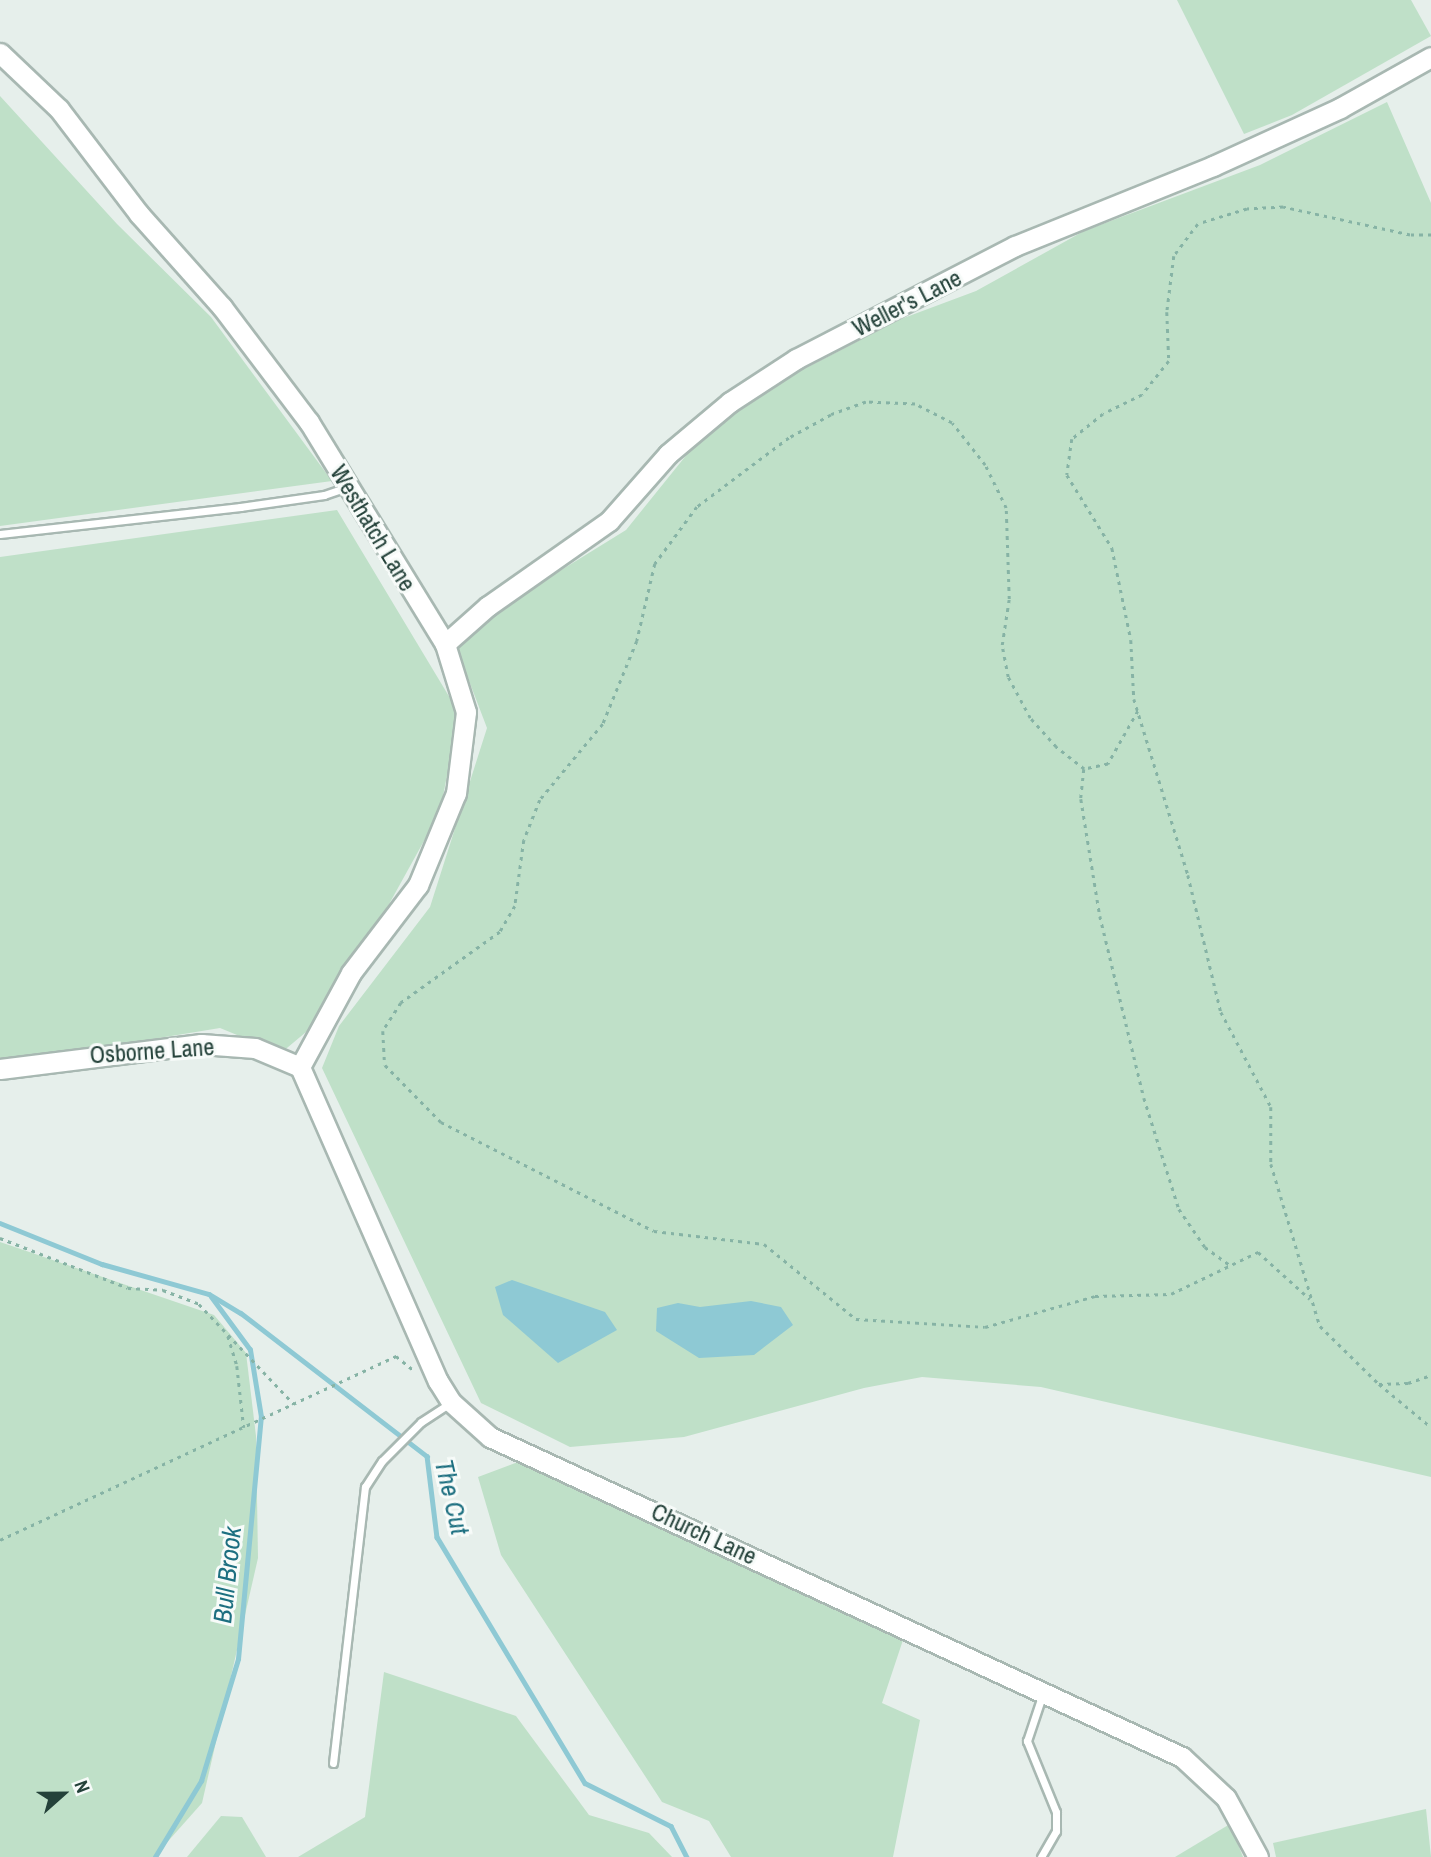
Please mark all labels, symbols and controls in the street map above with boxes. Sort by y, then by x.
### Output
street label: Weller's Lane [848,263,966,343]
street label: Westhatch Lane [324,460,422,596]
street label: Osborne Lane [89,1032,215,1070]
water label: The Cut [428,1457,476,1537]
street label: Church Lane [647,1497,761,1571]
water label: Bull Brook [206,1525,248,1625]
north arrow [28,1759,98,1829]
text: N [68,1777,97,1796]

